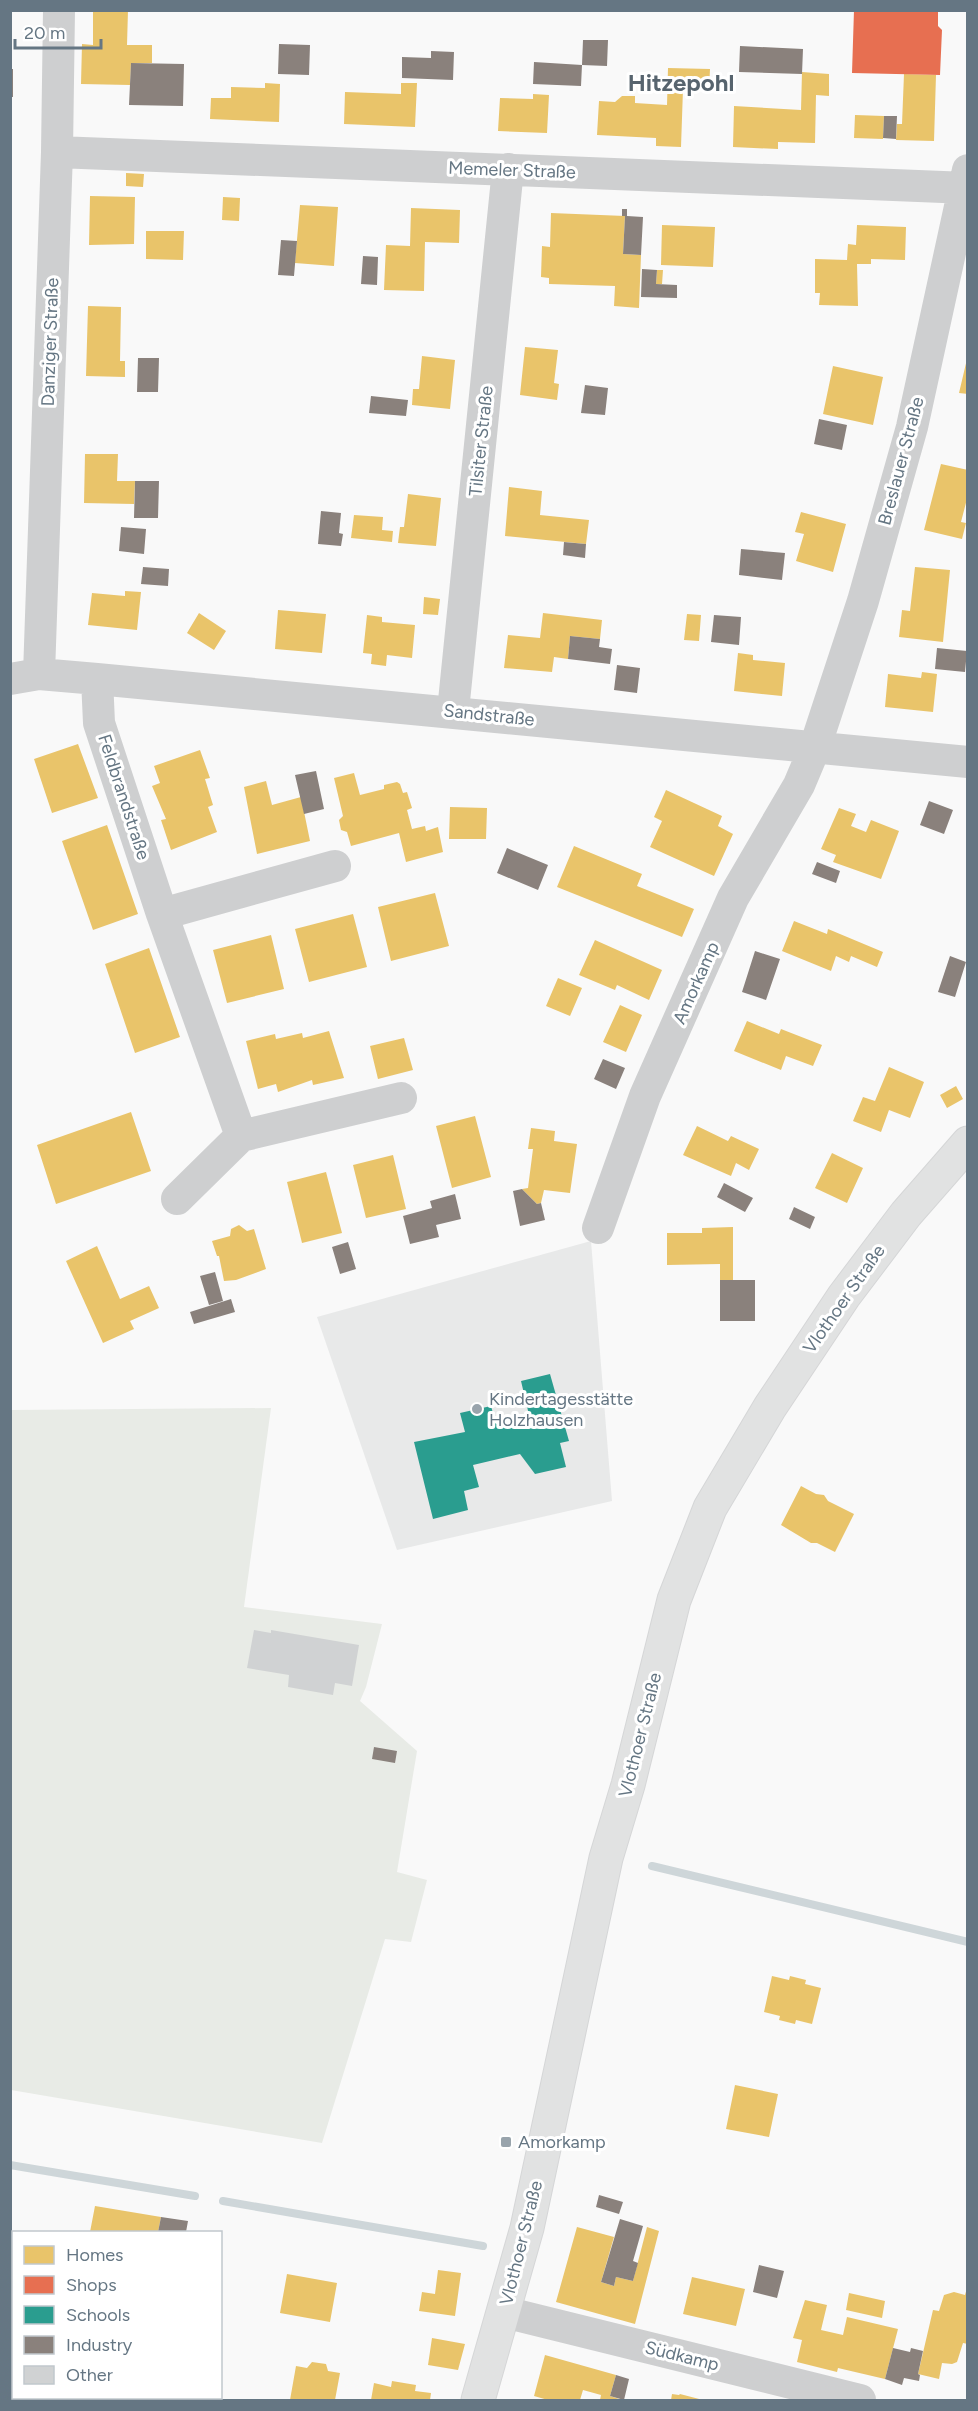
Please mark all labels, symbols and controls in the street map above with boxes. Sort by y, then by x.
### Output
scale bar [15,12,100,50]
text: 20 m [24,22,65,44]
district label: Hitzepohl [628,68,734,97]
street label: Memeler Straße [448,157,576,183]
street label: Danziger Straße [37,277,63,407]
street label: Tilsiter Straße [464,385,498,497]
street label: Breslauer Straße [873,394,929,528]
street label: Sandstraße [442,699,536,731]
street label: Feldbrandstraße [93,731,155,863]
street label: Amorkamp [668,938,724,1028]
street label: Vlothoer Straße [798,1240,890,1358]
place label: Kindertagesstätte Holzhausen [489,1388,633,1431]
marker: Kindertagesstätte Holzhausen [470,1402,484,1416]
street label: Vlothoer Straße [614,1670,666,1800]
place label: Amorkamp [518,2131,606,2153]
marker: Amorkamp [499,2135,513,2149]
street label: Vlothoer Straße [495,2178,547,2308]
legend [12,2231,222,2399]
text: Homes [66,2244,124,2266]
text: Shops [66,2274,117,2296]
text: Schools [66,2304,130,2326]
text: Industry [66,2334,133,2356]
street label: Südkamp [643,2336,721,2376]
text: Other [66,2364,113,2386]

